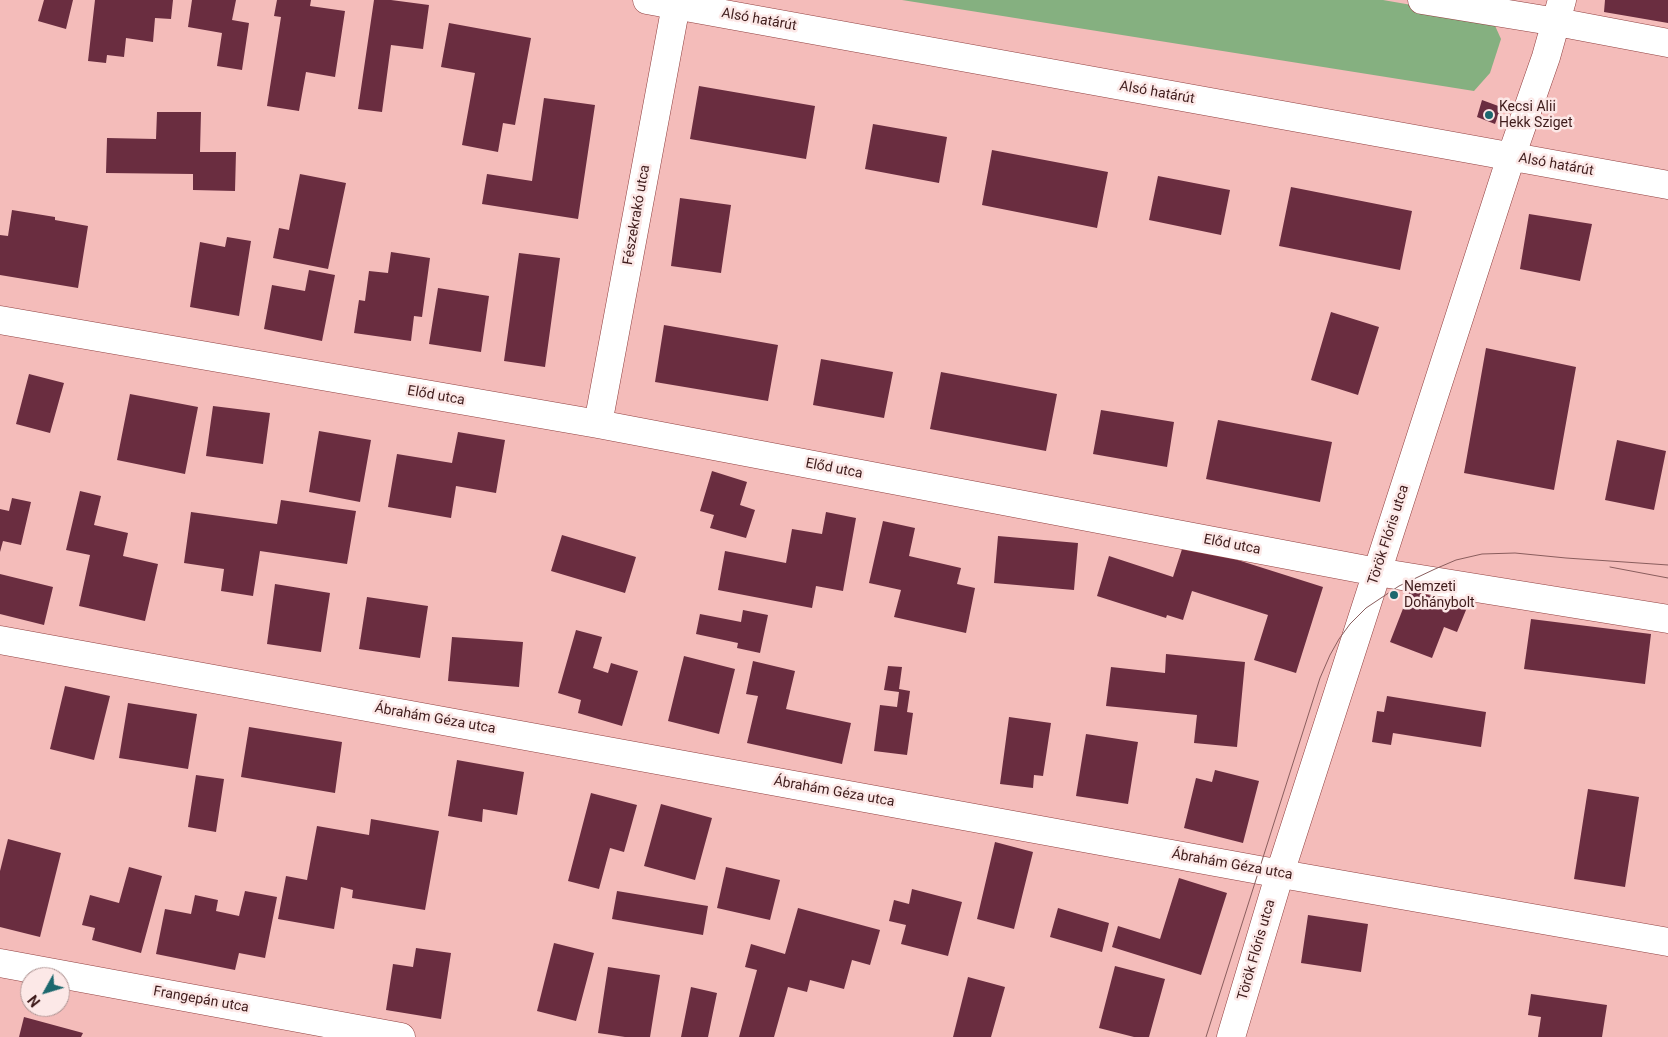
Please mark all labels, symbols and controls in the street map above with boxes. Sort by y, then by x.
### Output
street label: Alsó határút [720,5,798,35]
street label: Alsó határút [1118,78,1196,108]
place label: Kecsi Alii Hekk Sziget [1499,99,1573,132]
marker: Kecsi Alii Hekk Sziget [1483,109,1495,121]
street label: Alsó határút [1517,150,1595,180]
street label: Fészekrakó utca [620,164,654,266]
street label: Előd utca [406,383,466,409]
street label: Előd utca [804,455,864,483]
street label: Török Flóris utca [1365,483,1413,587]
street label: Előd utca [1202,531,1262,559]
place label: Nemzeti Dohánybolt [1404,579,1475,612]
marker: Nemzeti Dohánybolt [1388,589,1400,601]
street label: Ábrahám Géza utca [373,700,497,738]
street label: Ábrahám Géza utca [772,773,896,811]
street label: Ábrahám Géza utca [1170,846,1294,884]
street label: Török Flóris utca [1235,898,1279,1002]
north arrow [20,967,70,1017]
street label: Frangepán utca [152,983,250,1017]
text: N [25,992,43,1010]

